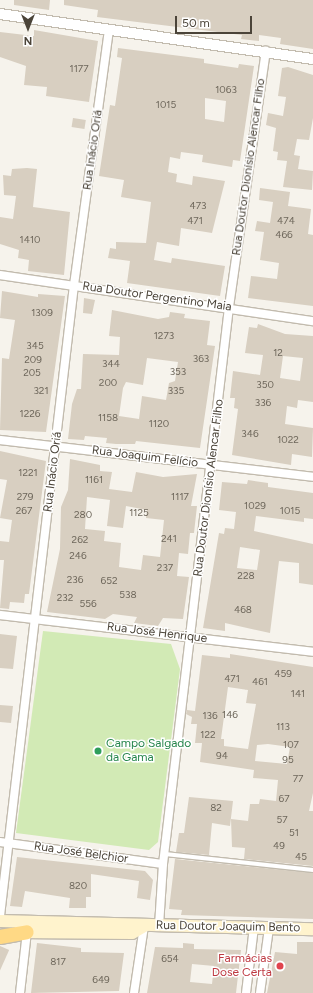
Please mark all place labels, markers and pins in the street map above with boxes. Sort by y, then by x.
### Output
place label: Campo Salgado da Gama [106,737,191,765]
marker: Campo Salgado da Gama [93,746,103,756]
place label: Farmácias Dose Certa [212,952,272,980]
marker: Farmácias Dose Certa [275,961,285,971]

